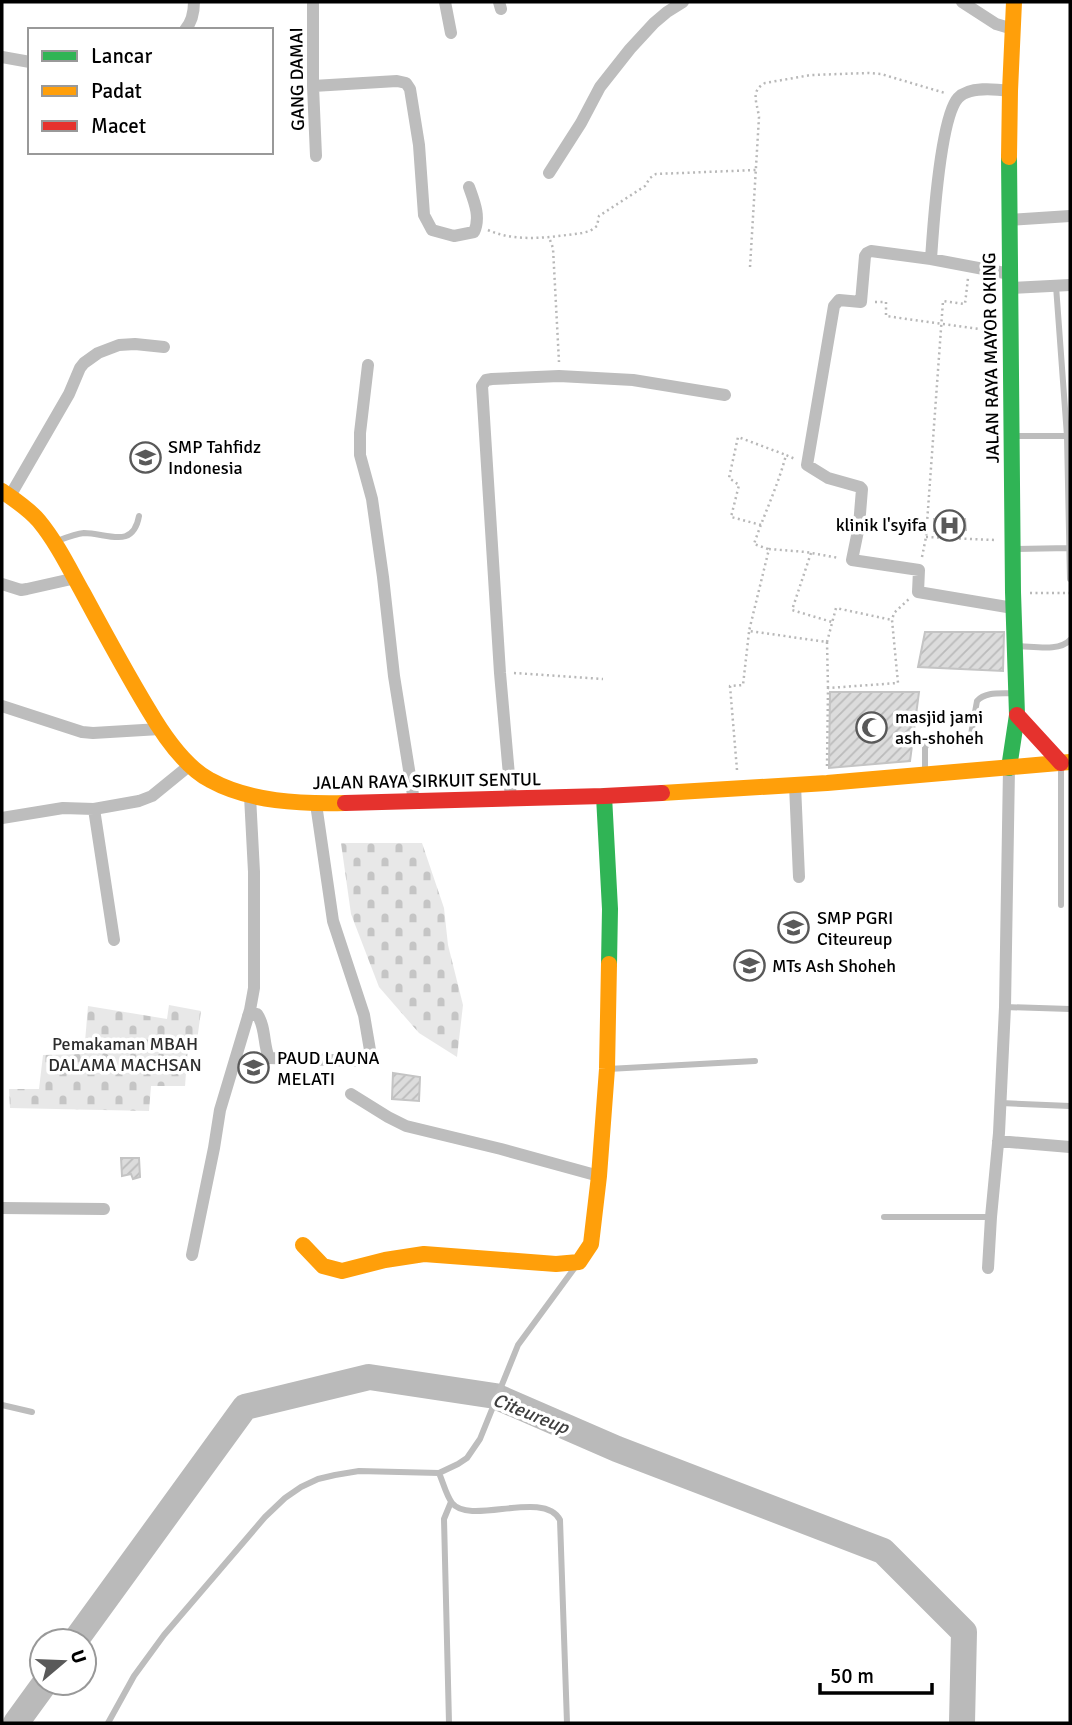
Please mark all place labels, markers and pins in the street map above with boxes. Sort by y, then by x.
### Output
place label: SMP Tahfidz Indonesia [168,436,261,479]
school or university icon: SMP Tahfidz Indonesia [128,440,162,474]
hospital icon: klinik l'syifa [933,508,967,542]
place label: klinik l'syifa [836,514,927,536]
place label: masjid jami ash-shoheh [895,706,984,749]
mosque icon: masjid jami ash-shoheh [855,710,889,744]
place label: SMP PGRI Citeureup [817,907,893,950]
school or university icon: SMP PGRI Citeureup [777,911,811,945]
school or university icon: MTs Ash Shoheh [732,949,766,983]
place label: MTs Ash Shoheh [772,955,896,977]
place label: PAUD LAUNA MELATI [277,1047,380,1090]
school or university icon: PAUD LAUNA MELATI [237,1051,271,1085]

